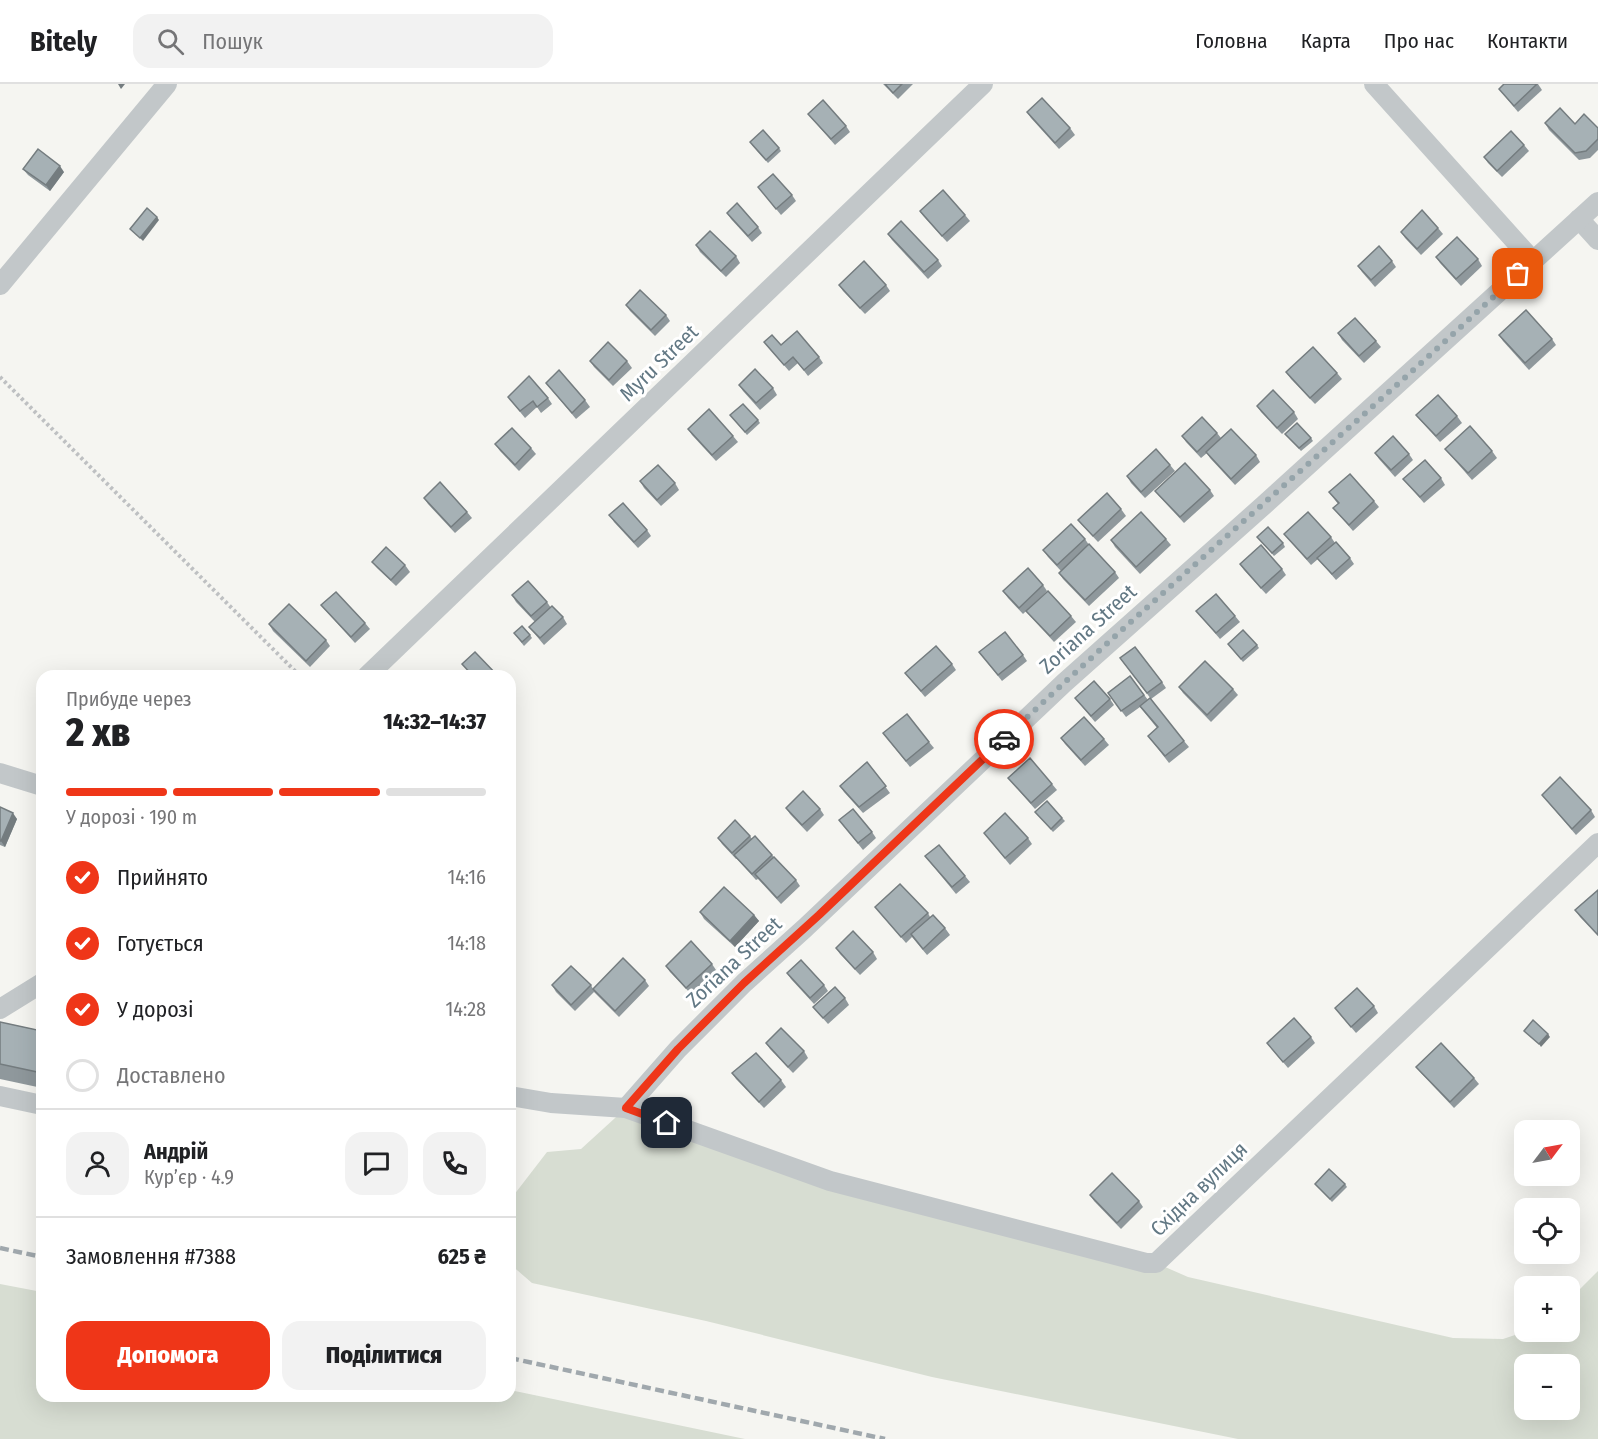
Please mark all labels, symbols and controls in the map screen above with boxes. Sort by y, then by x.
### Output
search box [133,14,553,68]
text: Bitely [30,25,97,58]
icon: search [154,25,187,58]
text: Пошук [202,28,263,55]
text: Головна [1195,28,1268,54]
text: Карта [1301,28,1351,54]
text: Про нас [1384,28,1454,54]
text: Контакти [1487,28,1568,54]
pin [1492,248,1543,299]
icon: bag [1501,257,1534,290]
street label: Myru Street [614,319,704,407]
street label: Zoriana Street [1034,579,1142,679]
text: Прибуде через [66,687,192,711]
text: 14:32–14:37 [383,708,486,735]
courier [974,709,1034,769]
text: 2 хв [66,710,130,756]
icon: car [988,723,1021,756]
text: У дорозі · 190 m [66,805,197,829]
icon: check [66,861,99,894]
text: Прийнято [117,864,208,891]
text: 14:16 [447,865,486,889]
street label: Zoriana Street [681,911,787,1013]
icon: check [66,927,99,960]
text: Готується [117,930,204,957]
text: 14:18 [447,931,486,955]
icon: check [66,993,99,1026]
text: У дорозі [117,996,194,1023]
text: 14:28 [445,997,486,1021]
text: Доставлено [117,1062,226,1089]
pin [641,1097,692,1148]
icon: home [650,1106,683,1139]
north arrow [1514,1120,1580,1186]
map controls [1514,1120,1580,1420]
button: person [66,1132,129,1195]
button: chat [345,1132,408,1195]
button: phone [423,1132,486,1195]
street label: Східна вулиця [1145,1136,1253,1242]
text: Андрій [144,1138,208,1165]
text: Кур’єр · 4.9 [144,1165,234,1189]
button: locate [1514,1198,1580,1264]
text: Замовлення #7388 [66,1243,236,1270]
text: 625 ₴ [437,1243,486,1270]
button: + [1514,1276,1580,1342]
button: Допомога [66,1321,270,1390]
button: Поділитися [282,1321,486,1390]
button: − [1514,1354,1580,1420]

